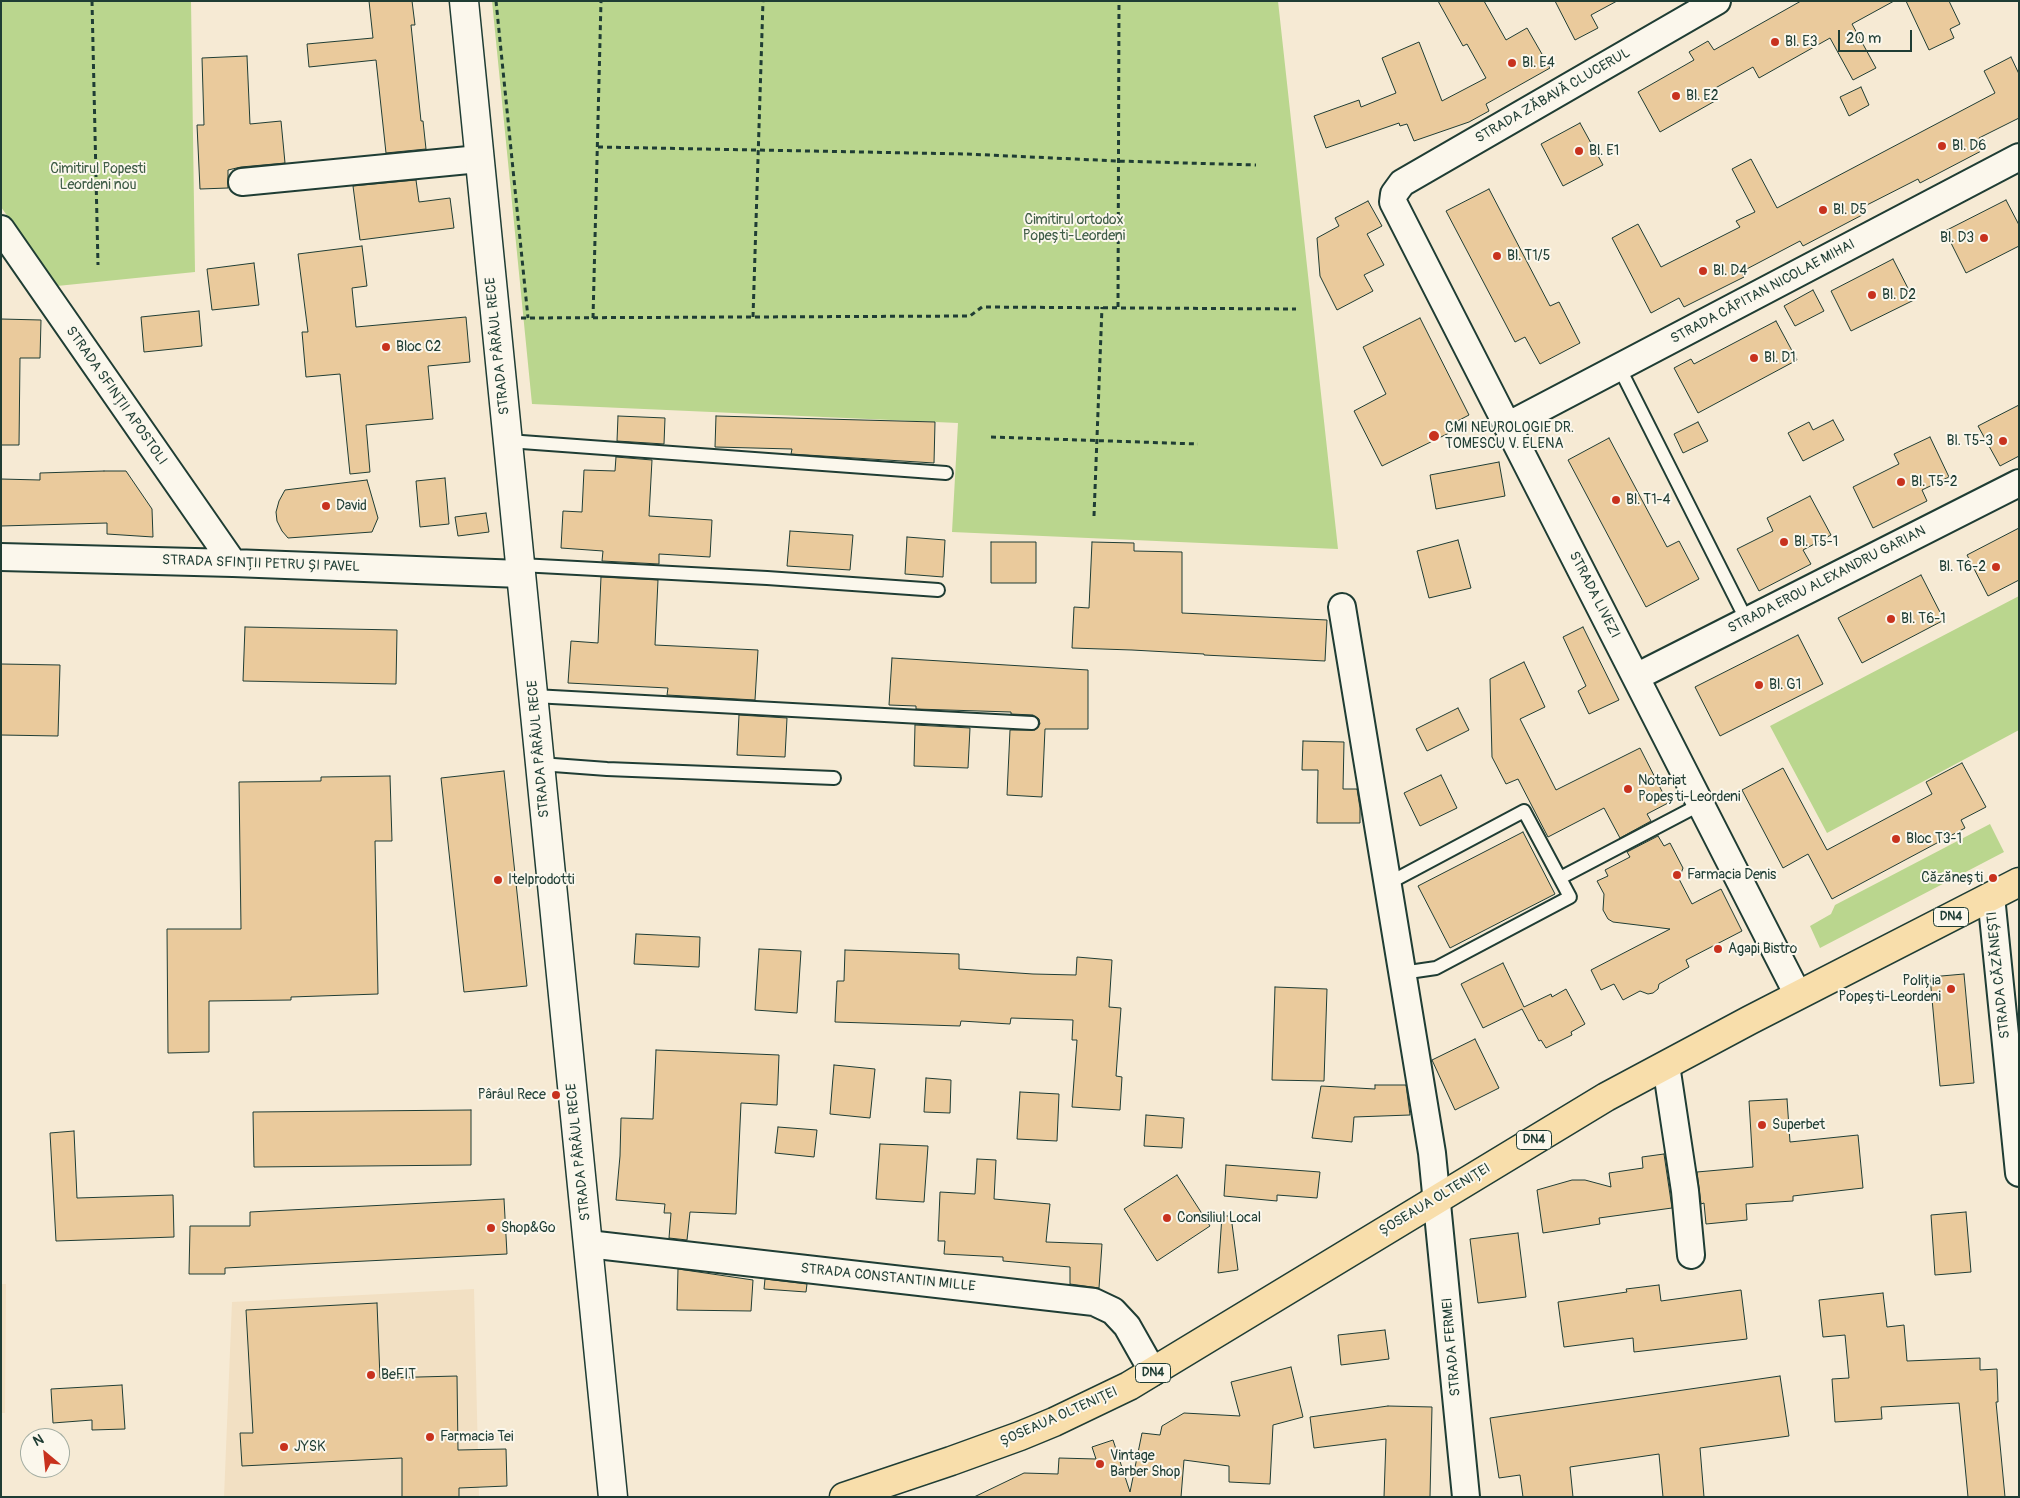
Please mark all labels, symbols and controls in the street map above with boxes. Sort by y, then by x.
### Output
scale bar [1840,20,1914,52]
text: 20 m [1846,29,1881,48]
place label: Bl. E3 [1785,34,1817,50]
marker: Bl. E3 [1769,36,1781,48]
street label: STRADA ZĂBAVĂ CLUCERUL [1473,45,1633,147]
place label: Bl. E4 [1522,55,1555,71]
marker: Bl. E4 [1506,57,1518,69]
place label: Bl. E2 [1686,88,1718,104]
marker: Bl. E2 [1670,90,1682,102]
place label: Bl. D6 [1952,138,1986,154]
marker: Bl. D6 [1936,140,1948,152]
place label: Bl. E1 [1589,143,1619,159]
marker: Bl. E1 [1573,145,1585,157]
park label: Cimitirul Popesti Leordeni nou [50,161,146,193]
place label: Bl. D5 [1833,202,1867,218]
marker: Bl. D5 [1817,204,1829,216]
park label: Cimitirul ortodox Popești-Leordeni [1023,212,1125,244]
place label: Bl. D3 [1940,230,1974,246]
marker: Bl. D3 [1978,232,1990,244]
street label: STRADA CĂPITAN NICOLAE MIHAI [1668,236,1858,348]
place label: Bl. T1/5 [1507,248,1550,264]
marker: Bl. T1/5 [1491,250,1503,262]
place label: Bl. D4 [1713,263,1747,279]
marker: Bl. D4 [1697,265,1709,277]
street label: STRADA PÂRÂUL RECE [482,276,514,416]
place label: Bl. D2 [1882,287,1916,303]
marker: Bl. D2 [1866,289,1878,301]
street label: STRADA SFINȚII APOSTOLI [62,324,170,468]
place label: Bloc C2 [396,339,441,355]
marker: Bloc C2 [380,341,392,353]
place label: Bl. D1 [1764,350,1796,366]
marker: Bl. D1 [1748,352,1760,364]
place label: CMI NEUROLOGIE DR. TOMESCU V. ELENA [1445,420,1574,452]
marker: CMI NEUROLOGIE DR. TOMESCU V. ELENA [1427,429,1441,443]
place label: Bl. T5-3 [1947,433,1993,449]
marker: Bl. T5-3 [1997,435,2009,447]
place label: Bl. T5-2 [1911,474,1958,490]
marker: Bl. T5-2 [1895,476,1907,488]
place label: Bl. T1-4 [1626,492,1671,508]
marker: Bl. T1-4 [1610,494,1622,506]
place label: David [336,498,367,514]
marker: David [320,500,332,512]
street label: STRADA EROU ALEXANDRU GARIAN [1725,523,1929,637]
place label: Bl. T5-1 [1794,534,1838,550]
marker: Bl. T5-1 [1778,536,1790,548]
street label: STRADA LIVEZI [1565,549,1623,641]
street label: STRADA SFINȚII PETRU ȘI PAVEL [162,552,360,576]
place label: Bl. T6-2 [1939,559,1986,575]
marker: Bl. T6-2 [1990,561,2002,573]
place label: Bl. T6-1 [1901,611,1946,627]
marker: Bl. T6-1 [1885,613,1897,625]
place label: Bl. G1 [1769,677,1801,693]
street label: STRADA PÂRÂUL RECE [525,679,553,819]
marker: Bl. G1 [1753,679,1765,691]
place label: Notariat Popești-Leordeni [1638,773,1740,806]
marker: Notariat Popești-Leordeni [1622,783,1634,795]
place label: Bloc T3-1 [1906,831,1962,847]
marker: Bloc T3-1 [1890,833,1902,845]
place label: Farmacia Denis [1687,867,1776,883]
marker: Farmacia Denis [1671,869,1683,881]
place label: Căzănești [1921,870,1983,886]
place label: Itelprodotti [508,872,575,888]
marker: Căzănești [1987,872,1999,884]
marker: Itelprodotti [492,874,504,886]
road number: DN4 [1934,908,1968,926]
street label: STRADA CĂZĂNEȘTI [1984,911,2014,1039]
place label: Agapi Bistro [1728,941,1797,957]
marker: Agapi Bistro [1712,943,1724,955]
place label: Poliția Popești-Leordeni [1839,973,1941,1006]
marker: Poliția Popești-Leordeni [1945,983,1957,995]
street label: STRADA PÂRÂUL RECE [563,1082,595,1222]
place label: Pârâul Rece [478,1087,546,1103]
marker: Pârâul Rece [550,1089,562,1101]
place label: Superbet [1772,1117,1825,1133]
marker: Superbet [1756,1119,1768,1131]
road number: DN4 [1516,1130,1552,1150]
street label: ȘOSEAUA OLTENIȚEI [1376,1160,1494,1240]
place label: Consiliul Local [1177,1210,1261,1226]
marker: Consiliul Local [1161,1212,1173,1224]
place label: Shop&Go [501,1220,556,1236]
marker: Shop&Go [485,1222,497,1234]
street label: STRADA CONSTANTIN MILLE [800,1260,976,1296]
street label: STRADA FERMEI [1439,1297,1465,1397]
road number: DN4 [1136,1364,1170,1382]
place label: BeFIT [381,1367,416,1383]
marker: BeFIT [365,1369,377,1381]
street label: ȘOSEAUA OLTENIȚEI [998,1384,1120,1450]
north arrow [20,1428,70,1478]
place label: Farmacia Tei [440,1429,514,1445]
text: N [30,1430,46,1450]
marker: Farmacia Tei [424,1431,436,1443]
place label: JYSK [294,1439,325,1455]
marker: JYSK [278,1441,290,1453]
place label: Vintage Barber Shop [1110,1448,1180,1480]
marker: Vintage Barber Shop [1094,1458,1106,1470]

